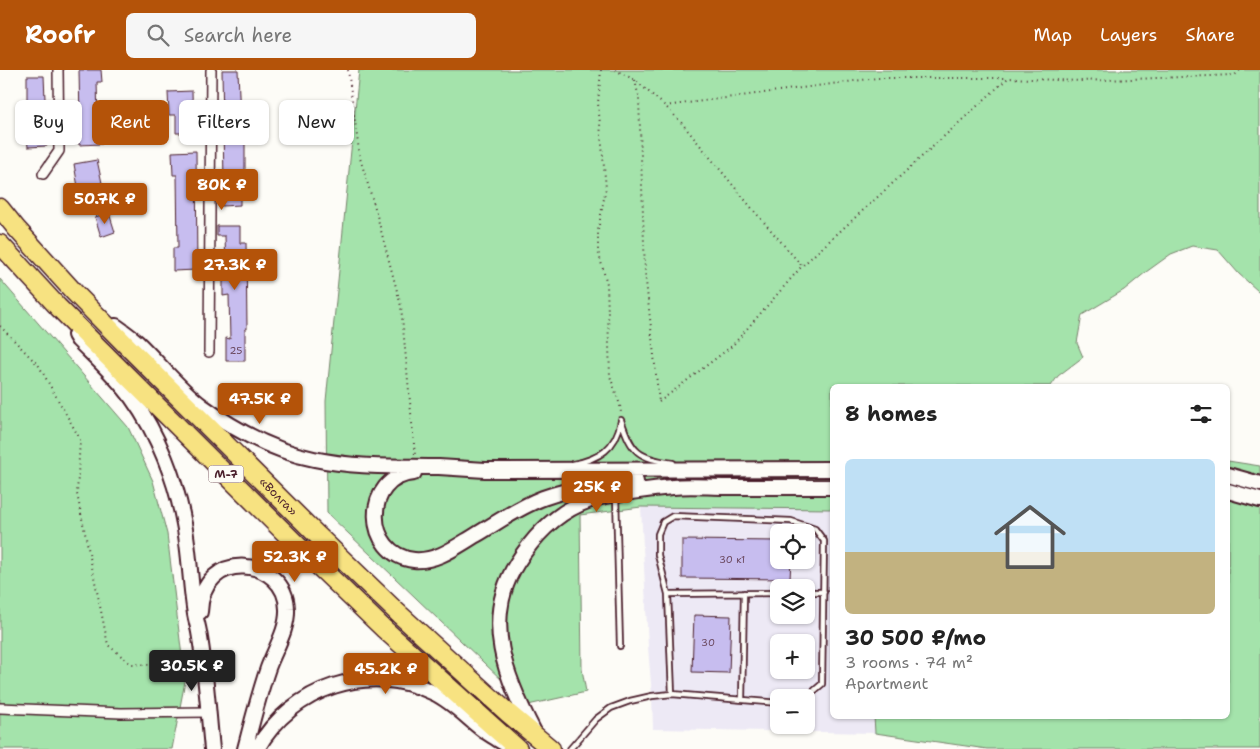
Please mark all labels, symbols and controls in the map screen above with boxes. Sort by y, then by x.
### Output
search box [126,13,476,58]
text: Roofr [25,19,96,51]
icon: search [144,21,172,49]
text: Search here [184,23,292,48]
text: Map [1034,23,1072,47]
text: Layers [1100,23,1157,47]
text: Share [1185,23,1235,47]
chip: Buy [15,100,82,145]
chip: Rent [92,100,169,145]
chip: Filters [179,100,269,145]
chip: New [279,100,354,145]
pin: 80K ₽ [187,168,257,211]
text: 80K ₽ [197,174,247,195]
pin: 50.7K ₽ [59,182,151,225]
text: 50.7K ₽ [74,188,136,209]
pin: 27.3K ₽ [189,248,281,291]
text: 27.3K ₽ [203,254,267,275]
house number: 25 [230,344,242,357]
pin: 47.5K ₽ [214,382,306,425]
text: 47.5K ₽ [229,388,291,409]
text: 8 homes [845,400,937,428]
icon: filters [1187,400,1215,428]
road number: М-7 [208,466,244,482]
pin: 25K ₽ [562,470,632,513]
street label: «Волга» [256,474,301,519]
text: 25K ₽ [573,476,621,497]
icon: home [985,492,1075,582]
map controls [770,524,815,734]
button: locate [770,524,815,569]
pin: 52.3K ₽ [249,540,341,583]
text: 52.3K ₽ [263,546,327,567]
house number: 30 к1 [719,553,745,566]
button: layers [770,579,815,624]
text: 30 500 ₽/mo [845,624,986,652]
button: + [770,634,815,679]
house number: 30 [701,636,715,649]
pin: 30.5K ₽ [146,650,238,692]
pin: 45.2K ₽ [340,652,432,695]
text: 3 rooms · 74 m² [845,652,973,673]
text: 30.5K ₽ [160,655,224,676]
text: 45.2K ₽ [354,658,418,679]
text: Apartment [845,673,928,694]
button: − [770,689,815,734]

